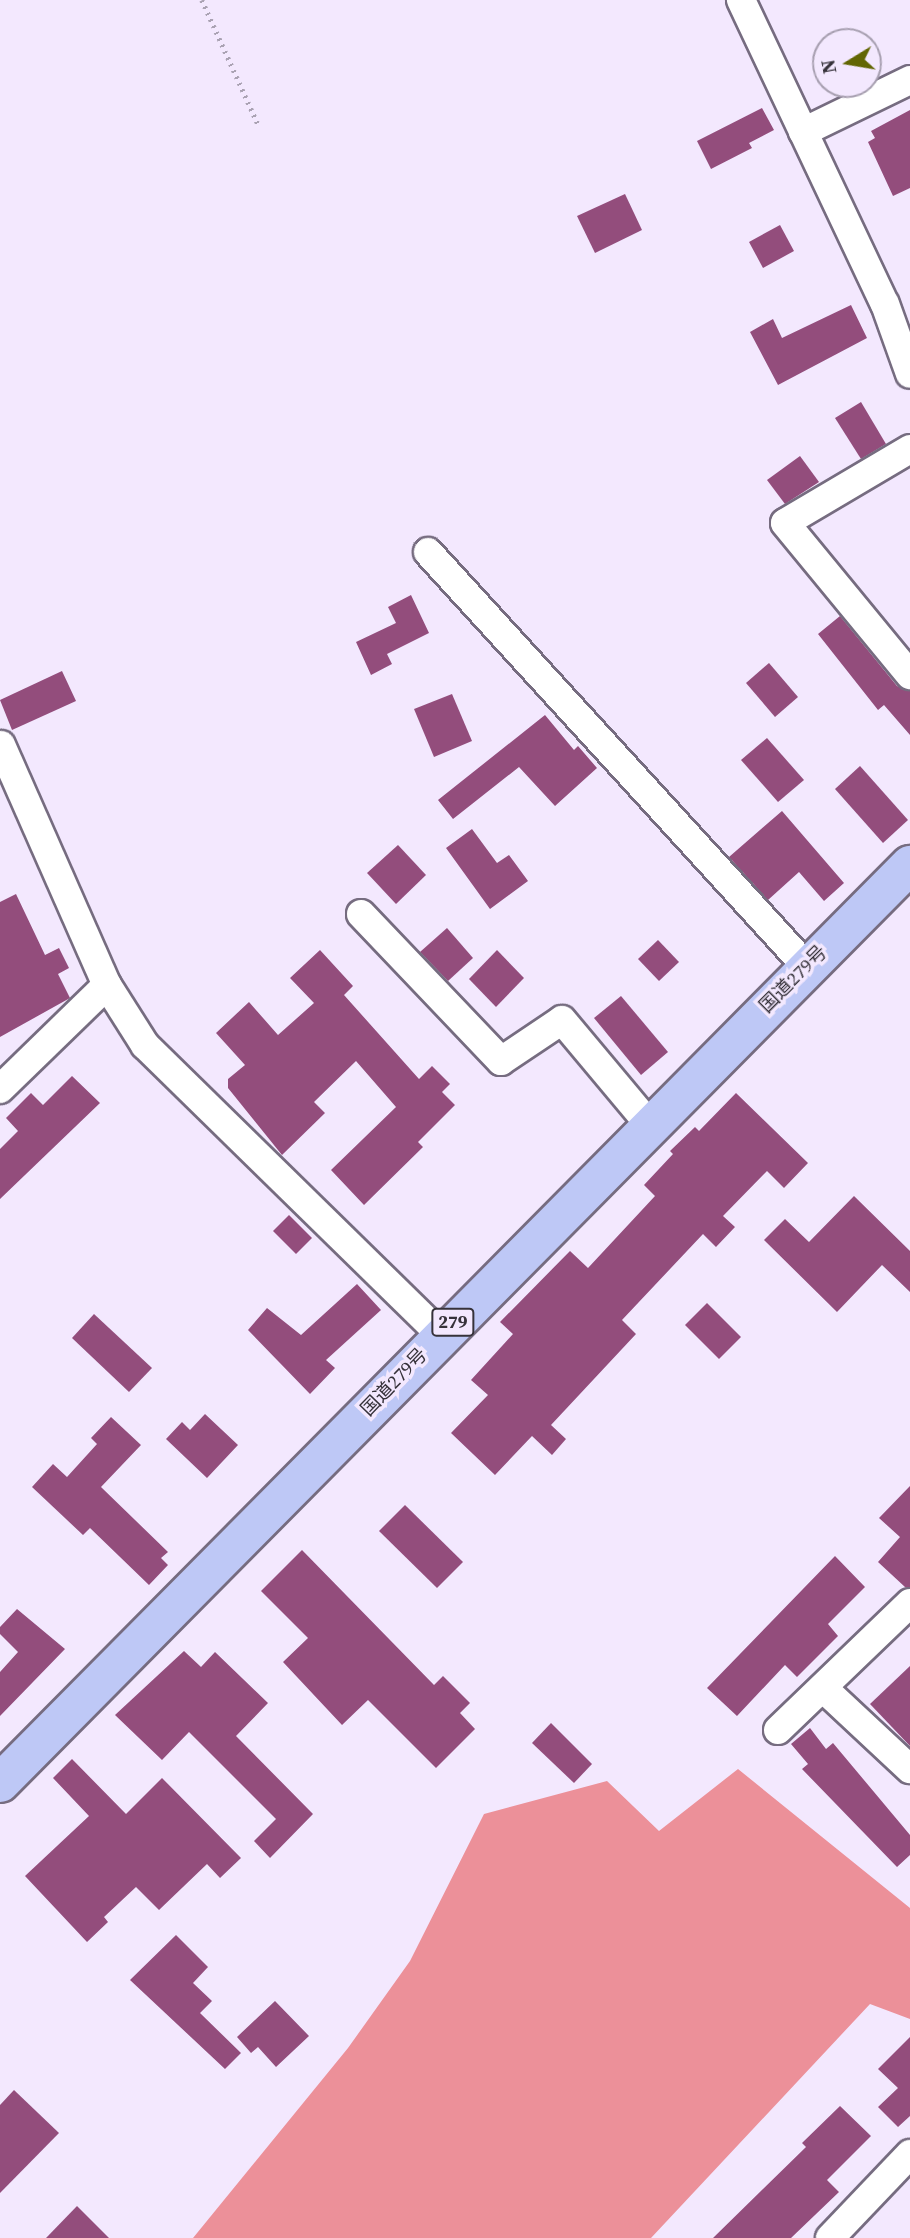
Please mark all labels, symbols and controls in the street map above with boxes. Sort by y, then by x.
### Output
north arrow [812,28,882,98]
text: N [814,57,842,76]
street label: 国道279号 [755,941,831,1017]
road number: 279 [430,1308,476,1336]
street label: 国道279号 [356,1343,432,1421]

